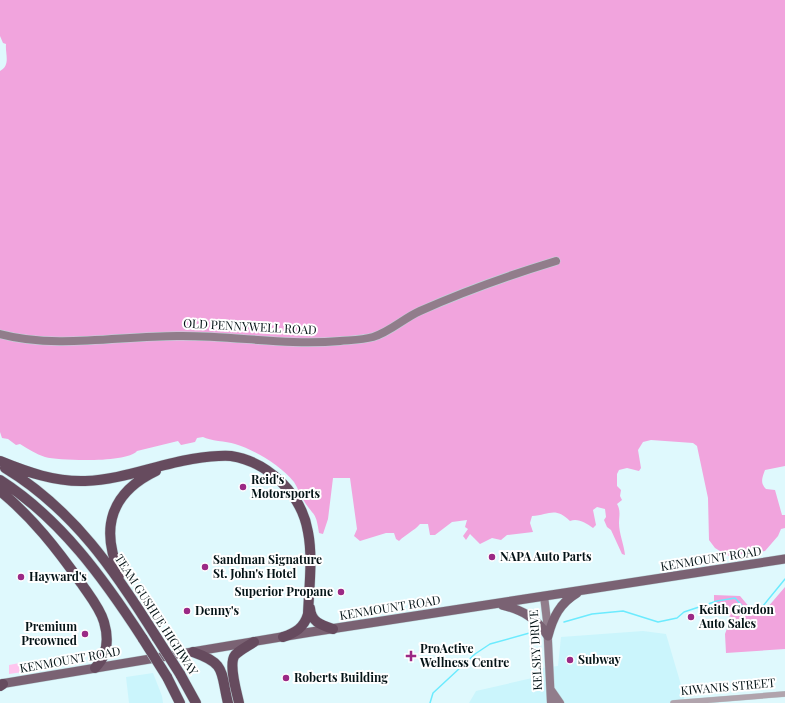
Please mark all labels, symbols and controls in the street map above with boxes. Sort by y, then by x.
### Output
street label: OLD PENNYWELL ROAD [183,315,318,338]
place label: Reid's Motorsports [251,471,321,501]
marker: Reid's Motorsports [238,482,248,492]
street label: KENMOUNT ROAD [659,542,763,574]
place label: NAPA Auto Parts [500,548,592,564]
street label: TEAM GUSHUE HIGHWAY [112,551,202,679]
place label: Sandman Signature St. John's Hotel [213,551,322,581]
marker: NAPA Auto Parts [487,552,497,562]
marker: Sandman Signature St. John's Hotel [200,562,210,572]
place label: Hayward's [29,568,87,584]
marker: Hayward's [16,572,26,582]
place label: Superior Propane [234,583,333,599]
marker: Superior Propane [336,587,346,597]
street label: KENMOUNT ROAD [338,591,442,623]
place label: Keith Gordon Auto Sales [698,601,775,631]
place label: Denny's [195,602,239,618]
marker: Denny's [182,606,192,616]
street label: KELSEY DRIVE [525,609,545,691]
marker: Keith Gordon Auto Sales [686,612,696,622]
place label: Premium Preowned [21,618,77,648]
marker: Premium Preowned [80,629,90,639]
place label: ProActive Wellness Centre [419,640,509,670]
street label: KENMOUNT ROAD [18,642,122,676]
marker: ProActive Wellness Centre [405,650,417,662]
place label: Subway [578,651,622,667]
marker: Subway [565,655,575,665]
place label: Roberts Building [294,669,388,685]
marker: Roberts Building [281,673,291,683]
street label: KIWANIS STREET [680,674,777,698]

